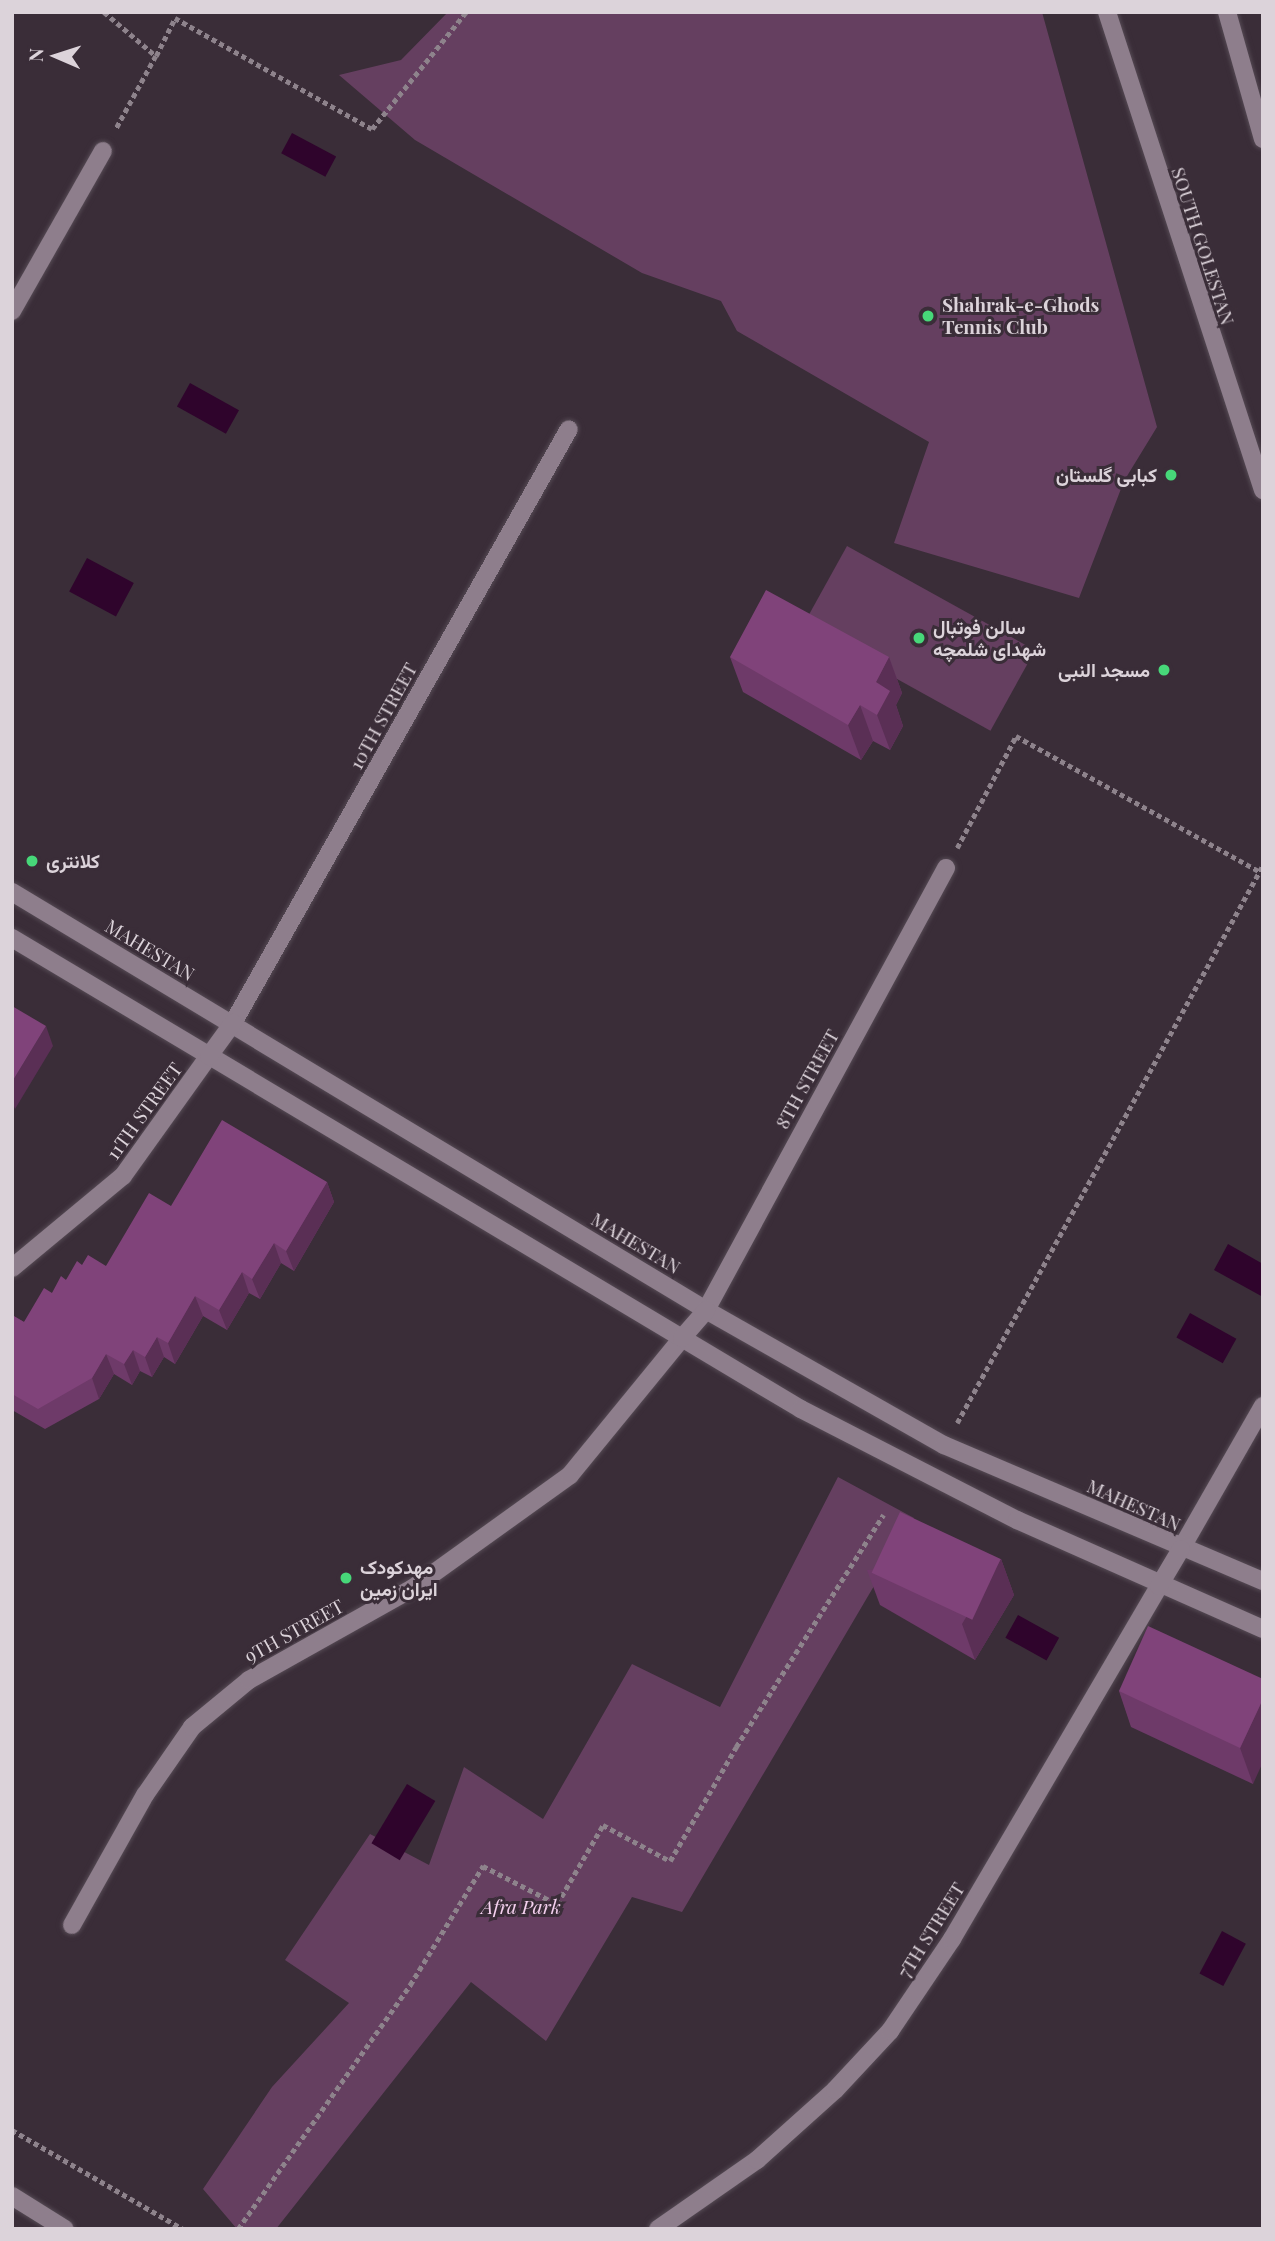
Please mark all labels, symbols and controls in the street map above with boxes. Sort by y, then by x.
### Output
north arrow [21,21,91,91]
text: N [22,47,48,62]
street label: SOUTH GOLESTAN [1167,164,1239,328]
place label: Shahrak-e-Ghods Tennis Club [942,294,1099,338]
marker: Shahrak-e-Ghods Tennis Club [920,308,936,324]
place label: کبابی گلستان [1056,464,1157,486]
marker: کبابی گلستان [1163,467,1179,483]
place label: سالن فوتبال شهدای شلمچه [933,616,1046,660]
marker: سالن فوتبال شهدای شلمچه [911,630,927,646]
street label: 10TH STREET [344,659,422,773]
place label: مسجد النبی [1058,659,1150,681]
marker: مسجد النبی [1156,662,1172,678]
place label: کلانتری [46,850,100,872]
marker: کلانتری [24,853,40,869]
street label: MAHESTAN [101,914,199,986]
street label: 8TH STREET [770,1025,844,1133]
street label: 11TH STREET [101,1058,187,1164]
street label: MAHESTAN [587,1207,685,1279]
street label: MAHESTAN [1084,1474,1184,1536]
place label: مهدکودک ایران زمین [360,1556,438,1600]
marker: مهدکودک ایران زمین [338,1570,354,1586]
street label: 9TH STREET [240,1594,348,1668]
street label: 7TH STREET [893,1878,969,1982]
park label: Afra Park [481,1896,561,1918]

